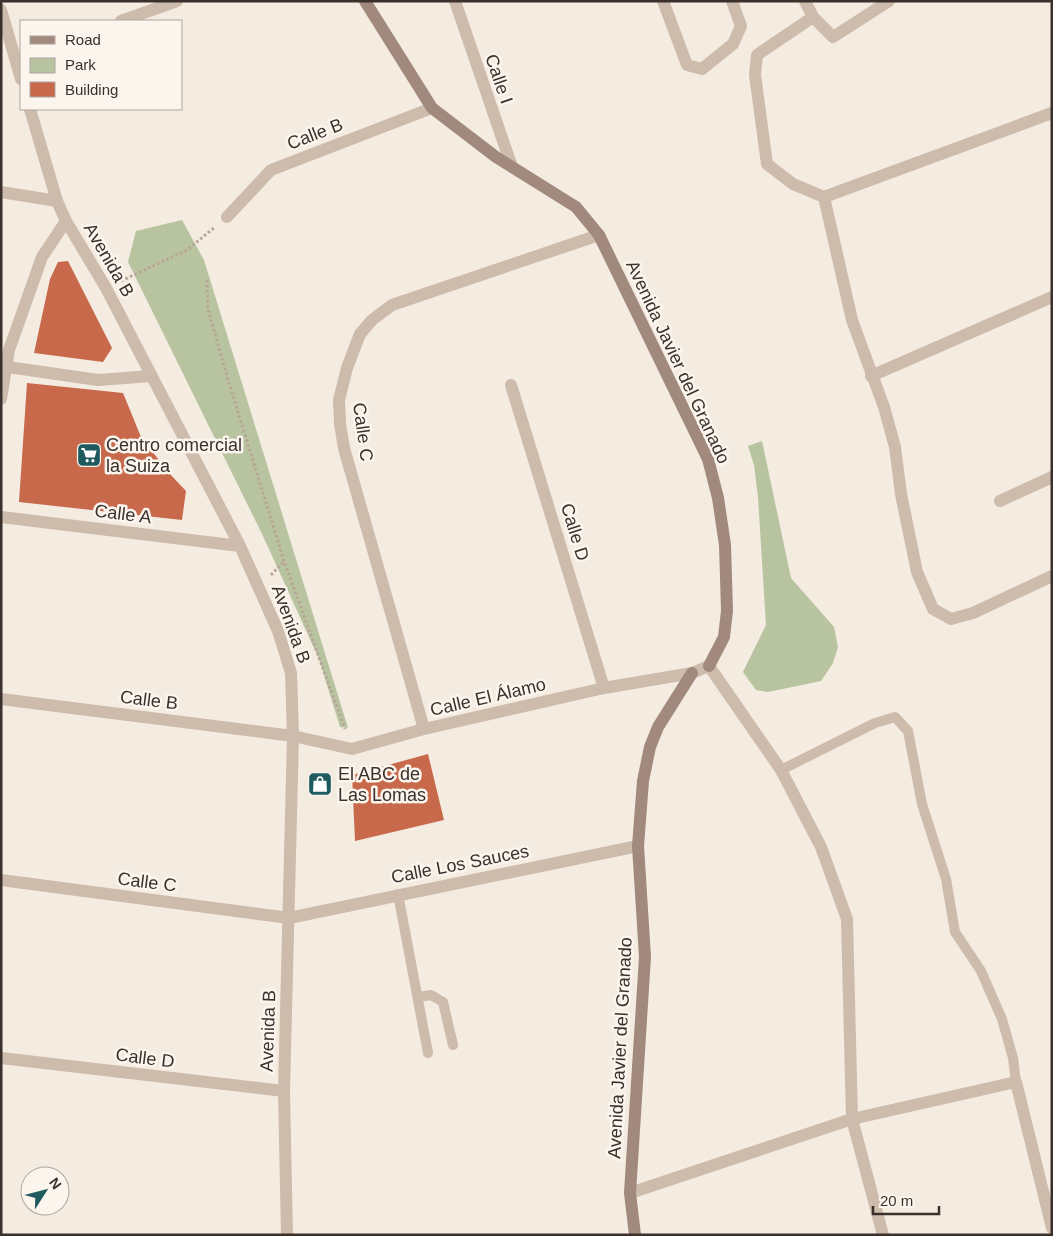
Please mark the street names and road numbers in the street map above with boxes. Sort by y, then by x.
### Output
street label: Calle I [481,52,517,106]
street label: Calle B [284,114,346,154]
street label: Avenida B [80,220,138,300]
street label: Avenida Javier del Granado [622,257,734,467]
street label: Calle C [349,401,377,463]
street label: Calle A [93,501,153,527]
street label: Calle D [557,501,593,563]
street label: Avenida B [268,582,314,666]
street label: Calle El Álamo [428,674,548,720]
street label: Calle B [119,687,179,713]
street label: Calle Los Sauces [389,841,531,887]
street label: Calle C [116,868,178,896]
street label: Avenida Javier del Granado [604,937,636,1159]
street label: Avenida B [257,990,279,1072]
street label: Calle D [114,1044,176,1072]

